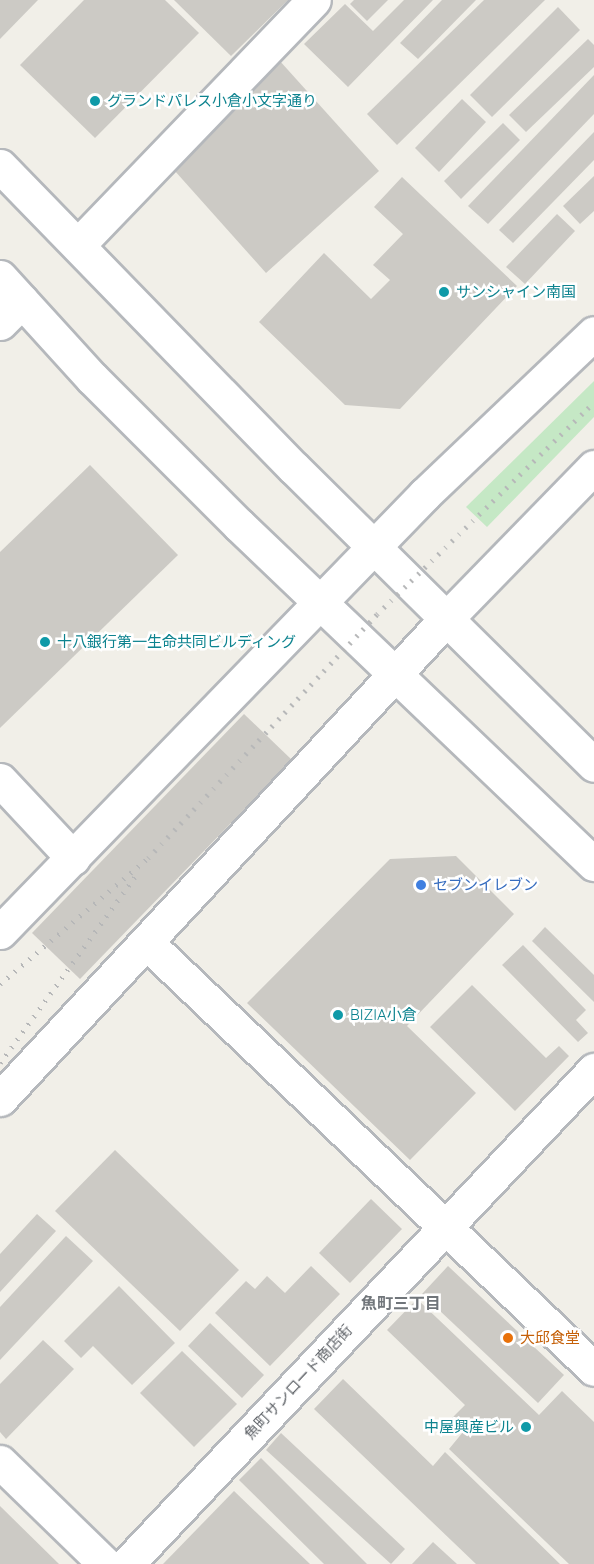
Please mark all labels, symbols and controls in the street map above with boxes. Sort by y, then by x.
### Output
place label: グランドパレス小倉小文字通り [107,92,317,110]
marker: グランドパレス小倉小文字通り [88,94,102,108]
place label: サンシャイン南国 [456,283,576,301]
marker: サンシャイン南国 [437,285,451,299]
place label: 十八銀行第一生命共同ビルディング [57,633,297,651]
marker: 十八銀行第一生命共同ビルディング [38,635,52,649]
place label: セブンイレブン [433,876,538,894]
marker: セブンイレブン [414,878,428,892]
place label: BIZIA小倉 [350,1006,417,1024]
marker: BIZIA小倉 [331,1008,345,1022]
district label: 魚町三丁目 [361,1293,441,1313]
street label: 魚町サンロード商店街 [240,1321,356,1443]
place label: 大邱食堂 [520,1329,580,1347]
marker: 大邱食堂 [501,1331,515,1345]
place label: 中屋興産ビル [424,1418,514,1436]
marker: 中屋興産ビル [519,1420,533,1434]

